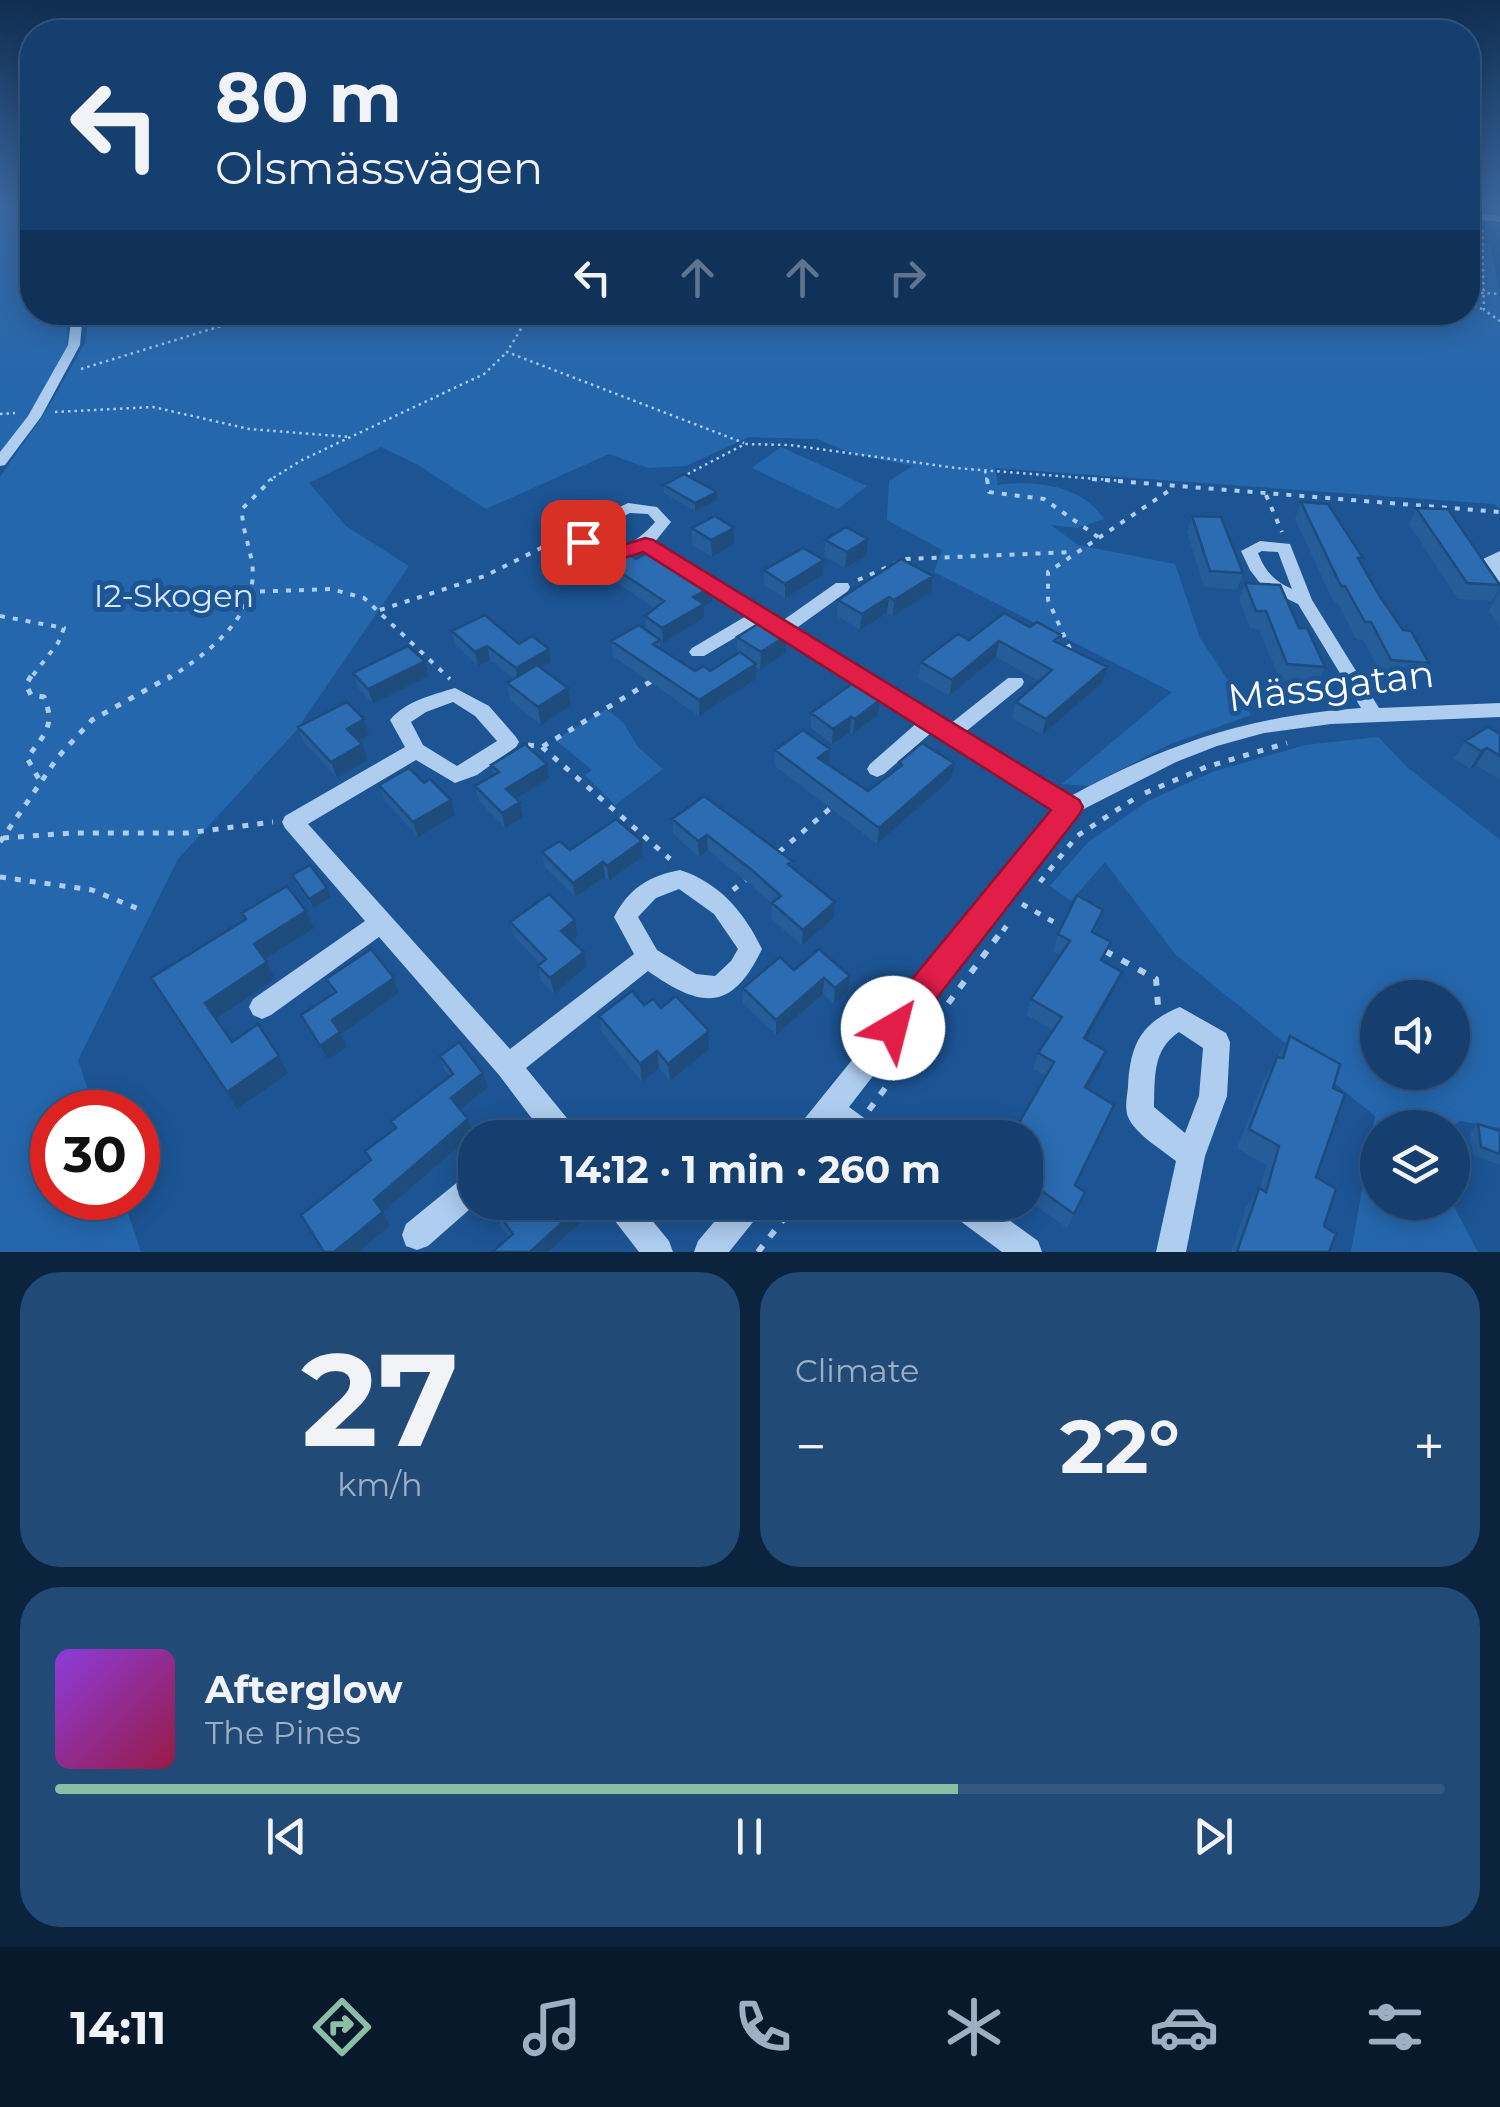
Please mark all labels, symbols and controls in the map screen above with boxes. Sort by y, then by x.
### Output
text: 80 m [215,54,402,140]
icon: left [50,60,180,190]
text: Olsmässvägen [215,140,543,195]
icon: left [565,250,620,305]
icon: ahead [670,250,725,305]
icon: ahead [775,250,830,305]
icon: right [880,250,935,305]
pin [541,500,626,585]
icon: arrive [556,515,611,570]
park label: I2-Skogen [94,576,254,615]
street label: Mässgatan [1225,650,1437,721]
position arrow [841,976,945,1080]
map controls [1360,980,1470,1220]
button: sound [1360,980,1470,1090]
speed limit sign: 30 [30,1090,160,1220]
button: layers [1360,1110,1470,1220]
text: 14:12 · 1 min · 260 m [560,1146,941,1193]
text: 27 [301,1320,459,1479]
text: Climate [795,1351,919,1390]
text: 22° [1060,1400,1180,1492]
text: − [795,1413,827,1480]
text: + [1413,1413,1445,1480]
text: km/h [337,1465,423,1504]
text: Afterglow [205,1666,403,1713]
text: The Pines [205,1713,361,1752]
icon: previous [259,1809,314,1864]
icon: pause [722,1809,777,1864]
icon: next [1186,1809,1241,1864]
icon: directions [307,1992,377,2062]
icon: music [517,1992,587,2062]
icon: phone [728,1992,798,2062]
icon: climate [939,1992,1009,2062]
icon: car [1149,1992,1219,2062]
icon: filters [1360,1992,1430,2062]
text: 14:11 [70,2000,166,2055]

